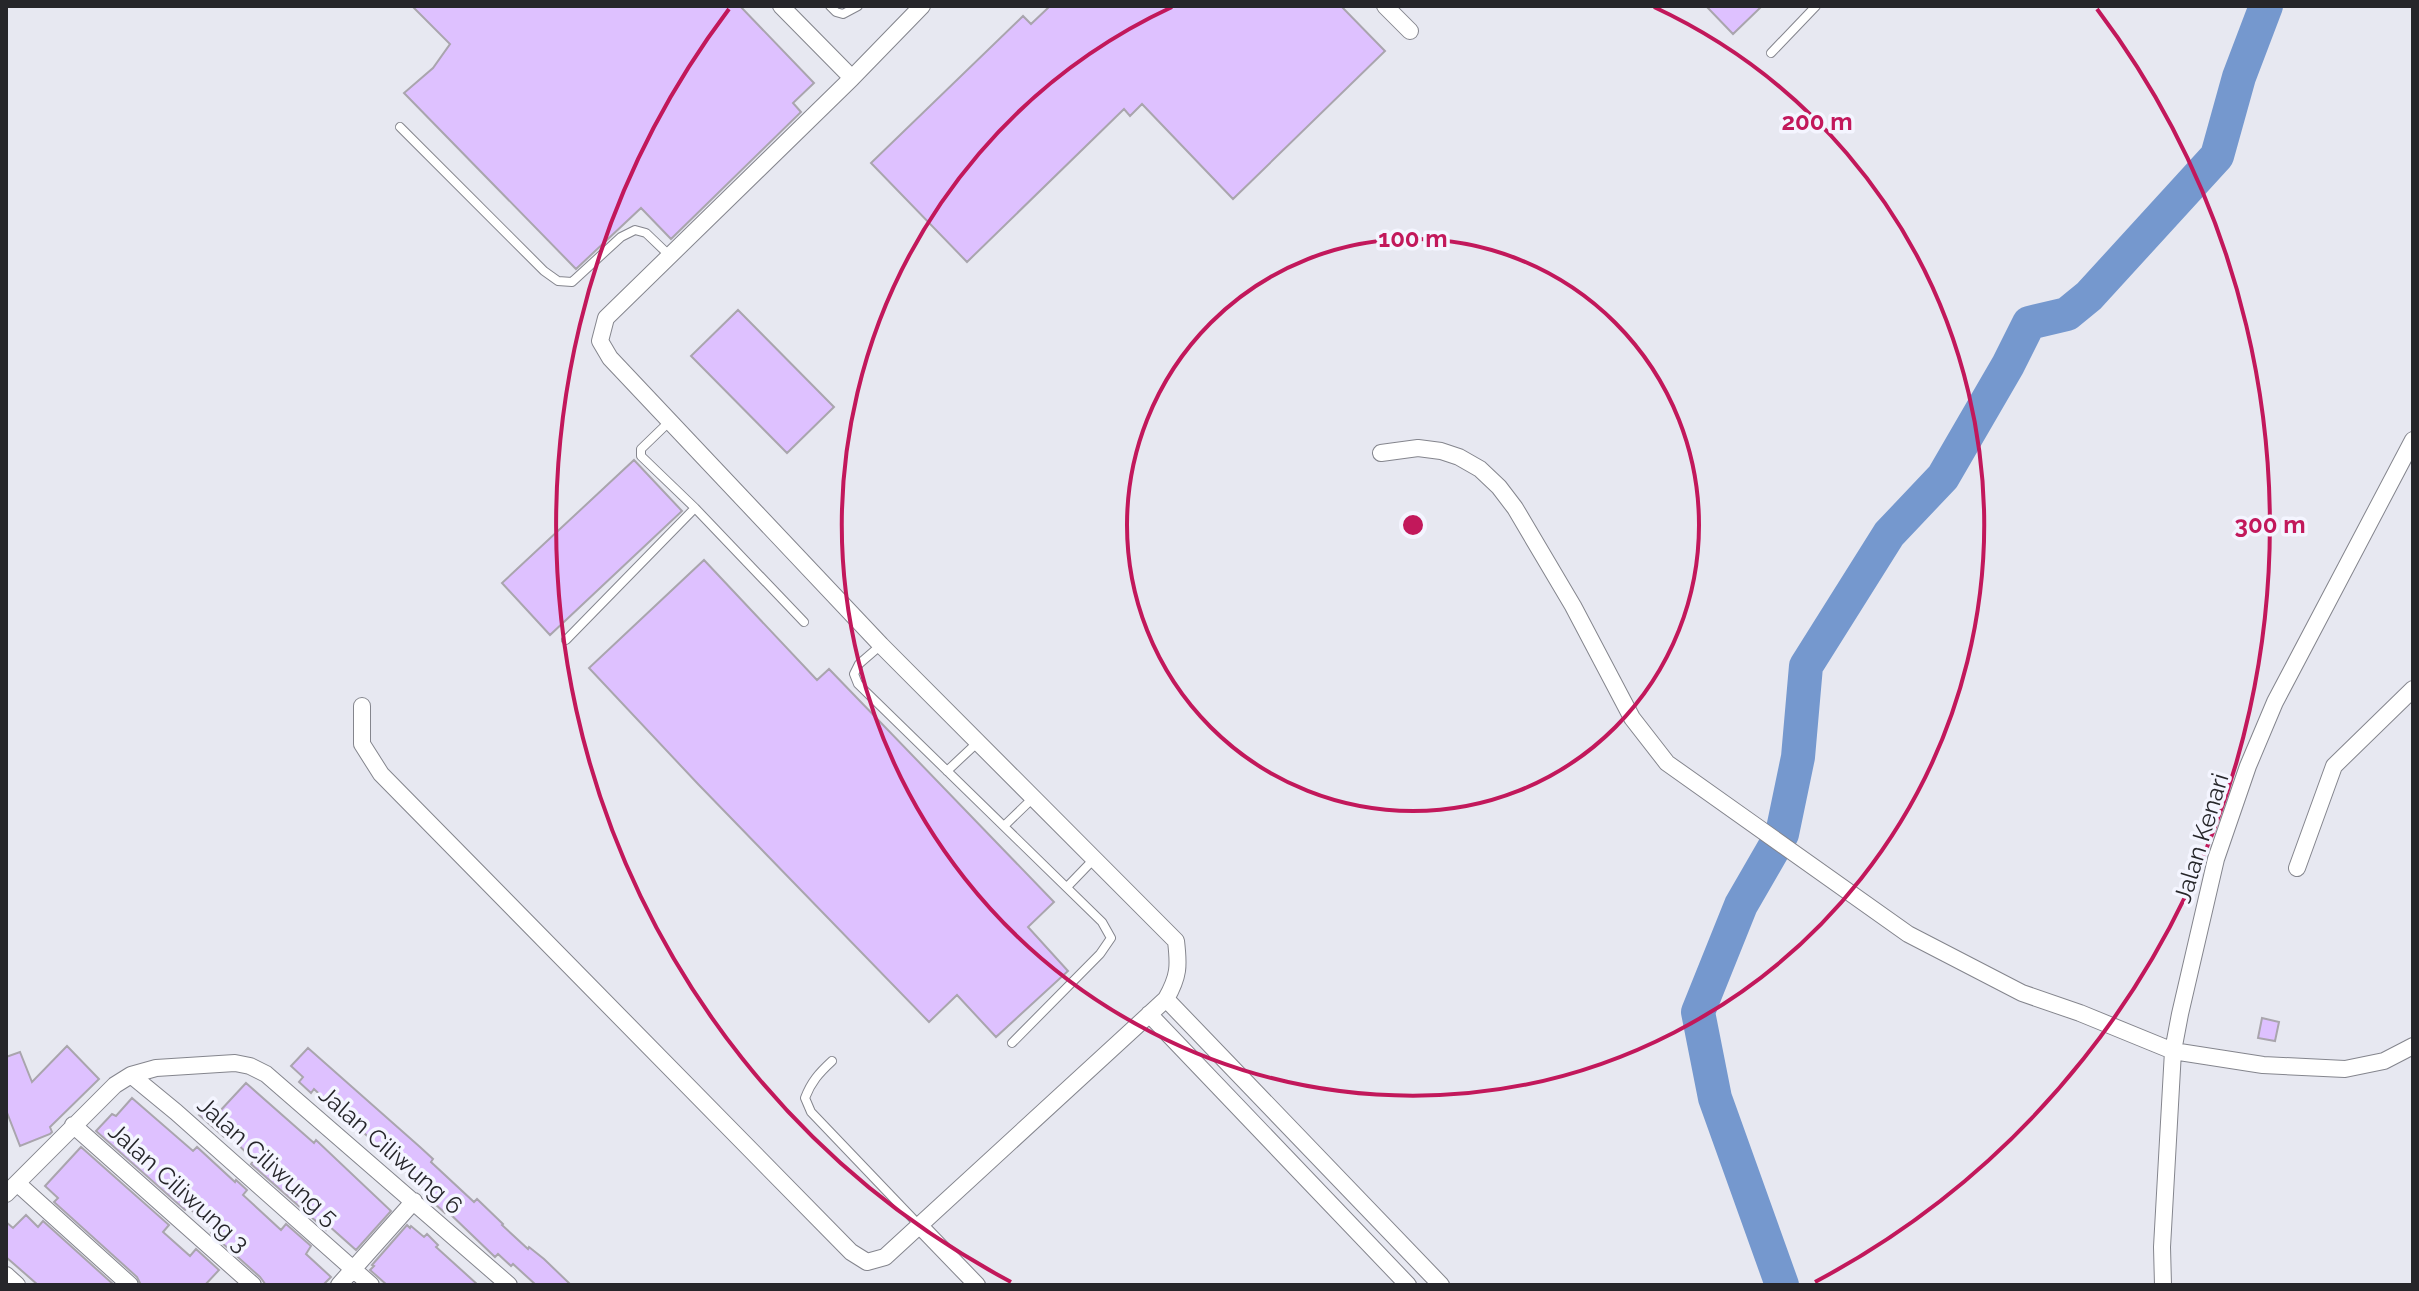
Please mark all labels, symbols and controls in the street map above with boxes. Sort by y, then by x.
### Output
text: 200 m [1781,107,1853,136]
text: 100 m [1378,224,1448,253]
text: 300 m [2235,510,2305,539]
centre of rings [1399,511,1427,539]
street label: Jalan Kenari [2168,770,2234,906]
street label: Jalan Ciliwung 6 [313,1080,469,1220]
street label: Jalan Ciliwung 5 [192,1090,344,1232]
street label: Jalan Ciliwung 3 [103,1116,255,1258]

